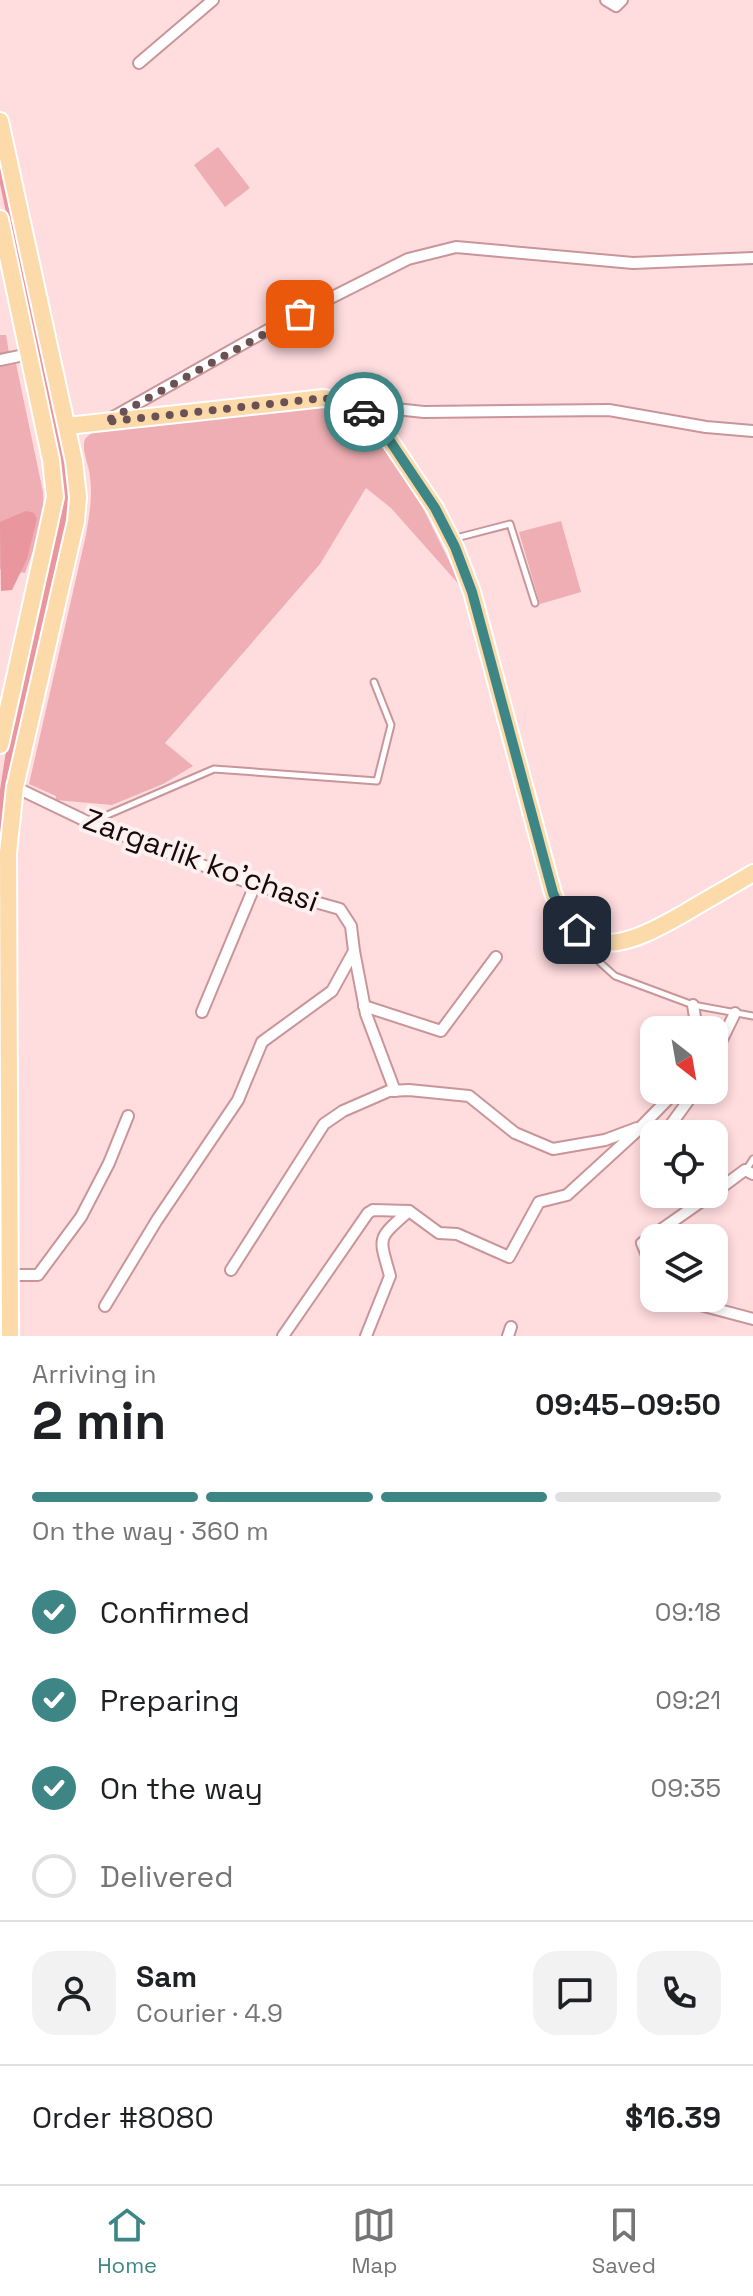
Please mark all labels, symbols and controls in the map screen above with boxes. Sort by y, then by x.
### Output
pin [266,280,334,348]
icon: bag [278,292,322,336]
courier [324,372,404,452]
icon: car [342,390,386,434]
street label: Zargarlik ko'chasi [78,799,324,921]
pin [543,896,611,964]
icon: home [555,908,599,952]
north arrow [640,1016,728,1104]
map controls [640,1016,728,1312]
button: locate [640,1120,728,1208]
button: layers [640,1224,728,1312]
text: Arriving in [32,1357,156,1391]
text: 09:45–09:50 [535,1385,721,1424]
text: 2 min [32,1388,166,1454]
text: On the way · 360 m [32,1514,269,1548]
icon: check [32,1590,76,1634]
text: Confirmed [100,1593,250,1632]
text: 09:18 [655,1595,721,1629]
icon: check [32,1678,76,1722]
text: Preparing [100,1681,239,1720]
text: 09:21 [655,1683,721,1717]
icon: check [32,1766,76,1810]
text: On the way [100,1769,263,1808]
text: 09:35 [651,1771,721,1805]
text: Delivered [100,1857,234,1896]
button: person [32,1951,116,2035]
button: chat [533,1951,617,2035]
button: phone [637,1951,721,2035]
text: Sam [136,1957,197,1996]
text: Courier · 4.9 [136,1996,283,2030]
text: Order #8080 [32,2098,214,2137]
text: $16.39 [625,2098,721,2137]
tab: Home [97,2203,157,2279]
tab: Map [351,2203,397,2279]
tab: Saved [592,2203,656,2279]

